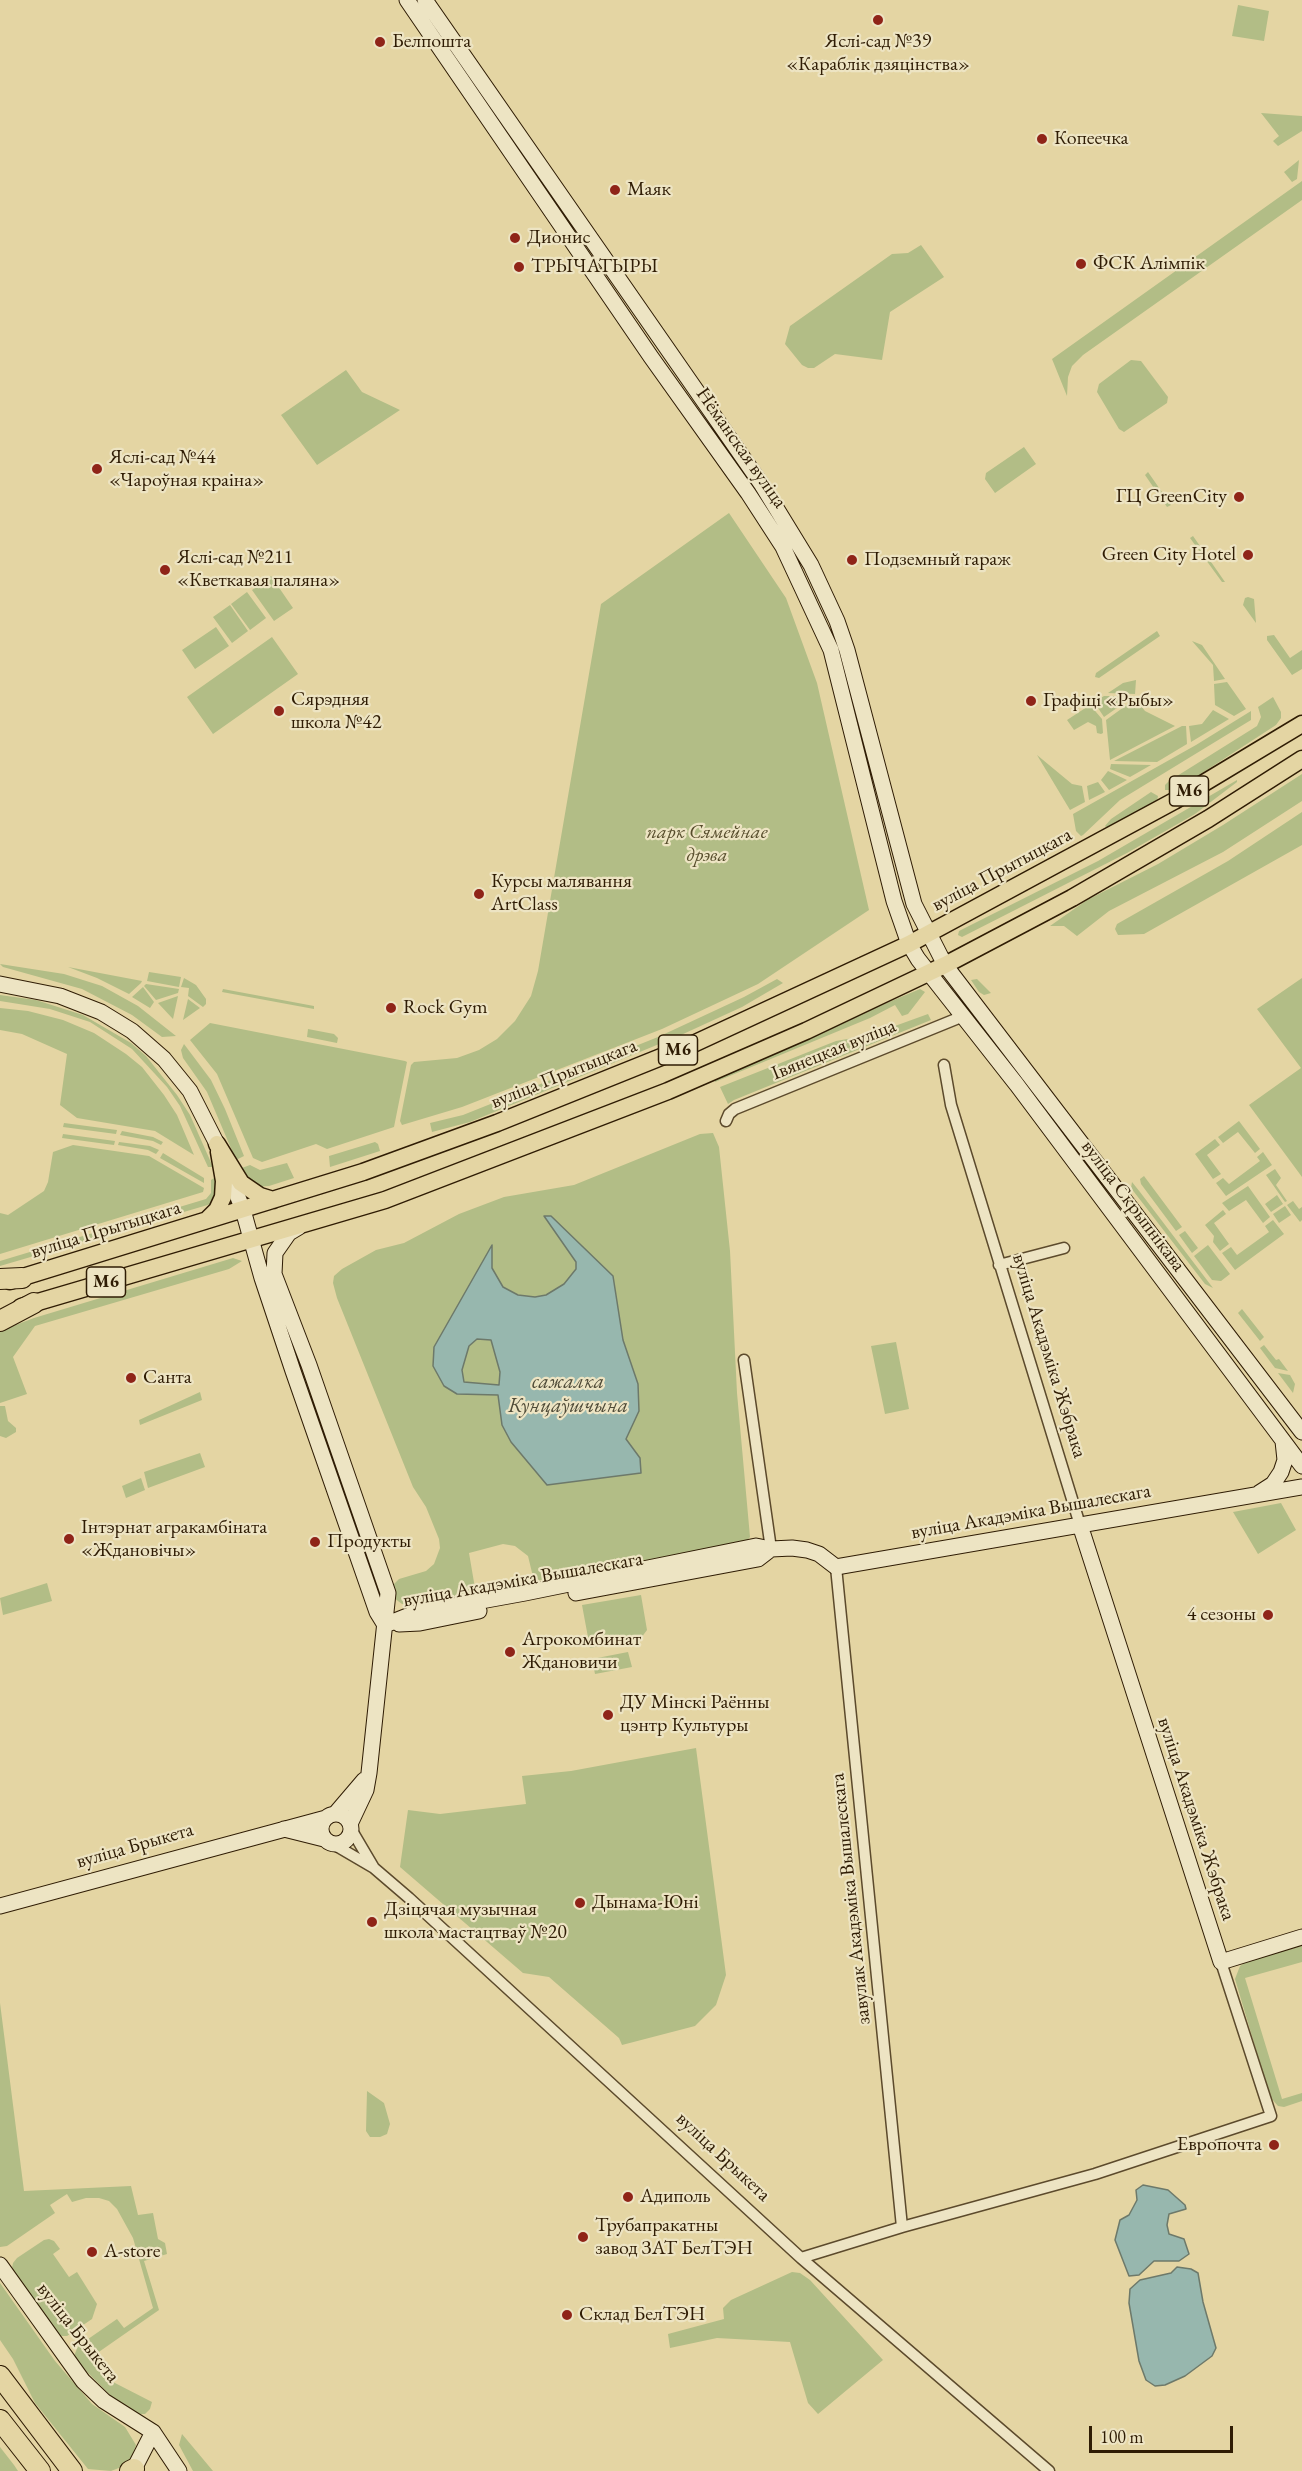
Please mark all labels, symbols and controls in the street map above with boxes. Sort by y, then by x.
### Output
marker: Яслі-сад №39 «Караблік дзяцінства» [871,13,885,27]
place label: Белпошта [392,30,471,54]
place label: Яслі-сад №39 «Караблік дзяцінства» [786,30,970,77]
marker: Белпошта [373,35,387,49]
place label: Копеечка [1054,127,1128,151]
marker: Копеечка [1035,132,1049,146]
place label: Маяк [627,178,671,202]
marker: Маяк [608,183,622,197]
place label: Дионис [527,226,591,250]
marker: Дионис [508,231,522,245]
place label: ФСК Алімпік [1093,252,1205,276]
place label: ТРЫЧАТЫРЫ [531,255,658,279]
marker: ФСК Алімпік [1074,257,1088,271]
marker: ТРЫЧАТЫРЫ [512,260,526,274]
street label: Нёманская вуліца [690,383,792,513]
place label: Яслі-сад №44 «Чароўная краіна» [109,446,264,493]
marker: Яслі-сад №44 «Чароўная краіна» [90,462,104,476]
place label: ГЦ GreenCity [1116,485,1227,509]
marker: ГЦ GreenCity [1232,490,1246,504]
place label: Green City Hotel [1102,543,1236,567]
place label: Яслі-сад №211 «Кветкавая паляна» [177,546,340,593]
place label: Подземный гараж [864,548,1011,572]
marker: Green City Hotel [1241,548,1255,562]
marker: Подземный гараж [845,553,859,567]
marker: Яслі-сад №211 «Кветкавая паляна» [158,563,172,577]
place label: Сярэдняя школа №42 [291,688,382,735]
place label: Графіці «Рыбы» [1043,689,1174,713]
marker: Графіці «Рыбы» [1024,694,1038,708]
marker: Сярэдняя школа №42 [272,704,286,718]
road number: М6 [1170,776,1208,806]
park label: парк Сямейнае дрэва [647,821,767,868]
street label: вуліца Прытыцкага [928,823,1076,917]
place label: Курсы малявання ArtClass [491,870,632,917]
marker: Курсы малявання ArtClass [472,887,486,901]
place label: Rock Gym [403,996,488,1020]
marker: Rock Gym [384,1001,398,1015]
street label: Івянецкая вуліца [768,1014,900,1086]
street label: вуліца Прытыцкага [487,1034,641,1114]
road number: М6 [658,1035,698,1065]
street label: вуліца Скрыпнікава [1076,1135,1190,1277]
street label: вуліца Прытыцкага [28,1196,184,1264]
street label: вуліца Акадэміка Жэбрака [1006,1251,1092,1461]
road number: М6 [86,1267,126,1297]
place label: Санта [143,1366,192,1390]
water label: сажалка Кунцаўшчына [508,1369,628,1419]
marker: Санта [124,1371,138,1385]
street label: вуліца Акадэміка Вышалескага [909,1479,1153,1545]
place label: Інтэрнат агракамбіната «Ждановічы» [81,1516,267,1563]
place label: Продукты [327,1530,411,1554]
marker: Інтэрнат агракамбіната «Ждановічы» [62,1532,76,1546]
marker: Продукты [308,1535,322,1549]
street label: вуліца Акадэміка Вышалескага [401,1547,645,1613]
place label: 4 сезоны [1187,1603,1256,1627]
marker: 4 сезоны [1261,1608,1275,1622]
place label: Агрокомбинат Ждановичи [522,1628,641,1675]
marker: Агрокомбинат Ждановичи [503,1645,517,1659]
place label: ДУ Мінскі Раённы цэнтр Культуры [620,1691,769,1738]
marker: ДУ Мінскі Раённы цэнтр Культуры [601,1708,615,1722]
street label: вуліца Акадэміка Жэбрака [1152,1714,1240,1924]
street label: завулак Акадэміка Вышалескага [826,1772,876,2026]
street label: вуліца Брыкета [74,1818,196,1874]
place label: Дынама-Юні [592,1891,699,1915]
marker: Дынама-Юні [573,1896,587,1910]
place label: Дзіцячая музычная школа мастацтваў №20 [384,1898,567,1945]
marker: Дзіцячая музычная школа мастацтваў №20 [365,1915,379,1929]
street label: вуліца Брыкета [671,2107,775,2207]
place label: Европочта [1177,2133,1262,2157]
marker: Европочта [1267,2138,1281,2152]
place label: Адиполь [640,2185,711,2209]
marker: Адиполь [621,2190,635,2204]
place label: Трубапракатны завод ЗАТ БелТЭН [595,2214,753,2261]
marker: Трубапракатны завод ЗАТ БелТЭН [576,2230,590,2244]
place label: А-store [104,2240,160,2264]
marker: А-store [85,2245,99,2259]
street label: вуліца Брыкета [31,2278,125,2388]
place label: Склад БелТЭН [579,2303,705,2327]
marker: Склад БелТЭН [560,2308,574,2322]
scale bar [1092,2414,1236,2452]
text: 100 m [1100,2425,1144,2448]

